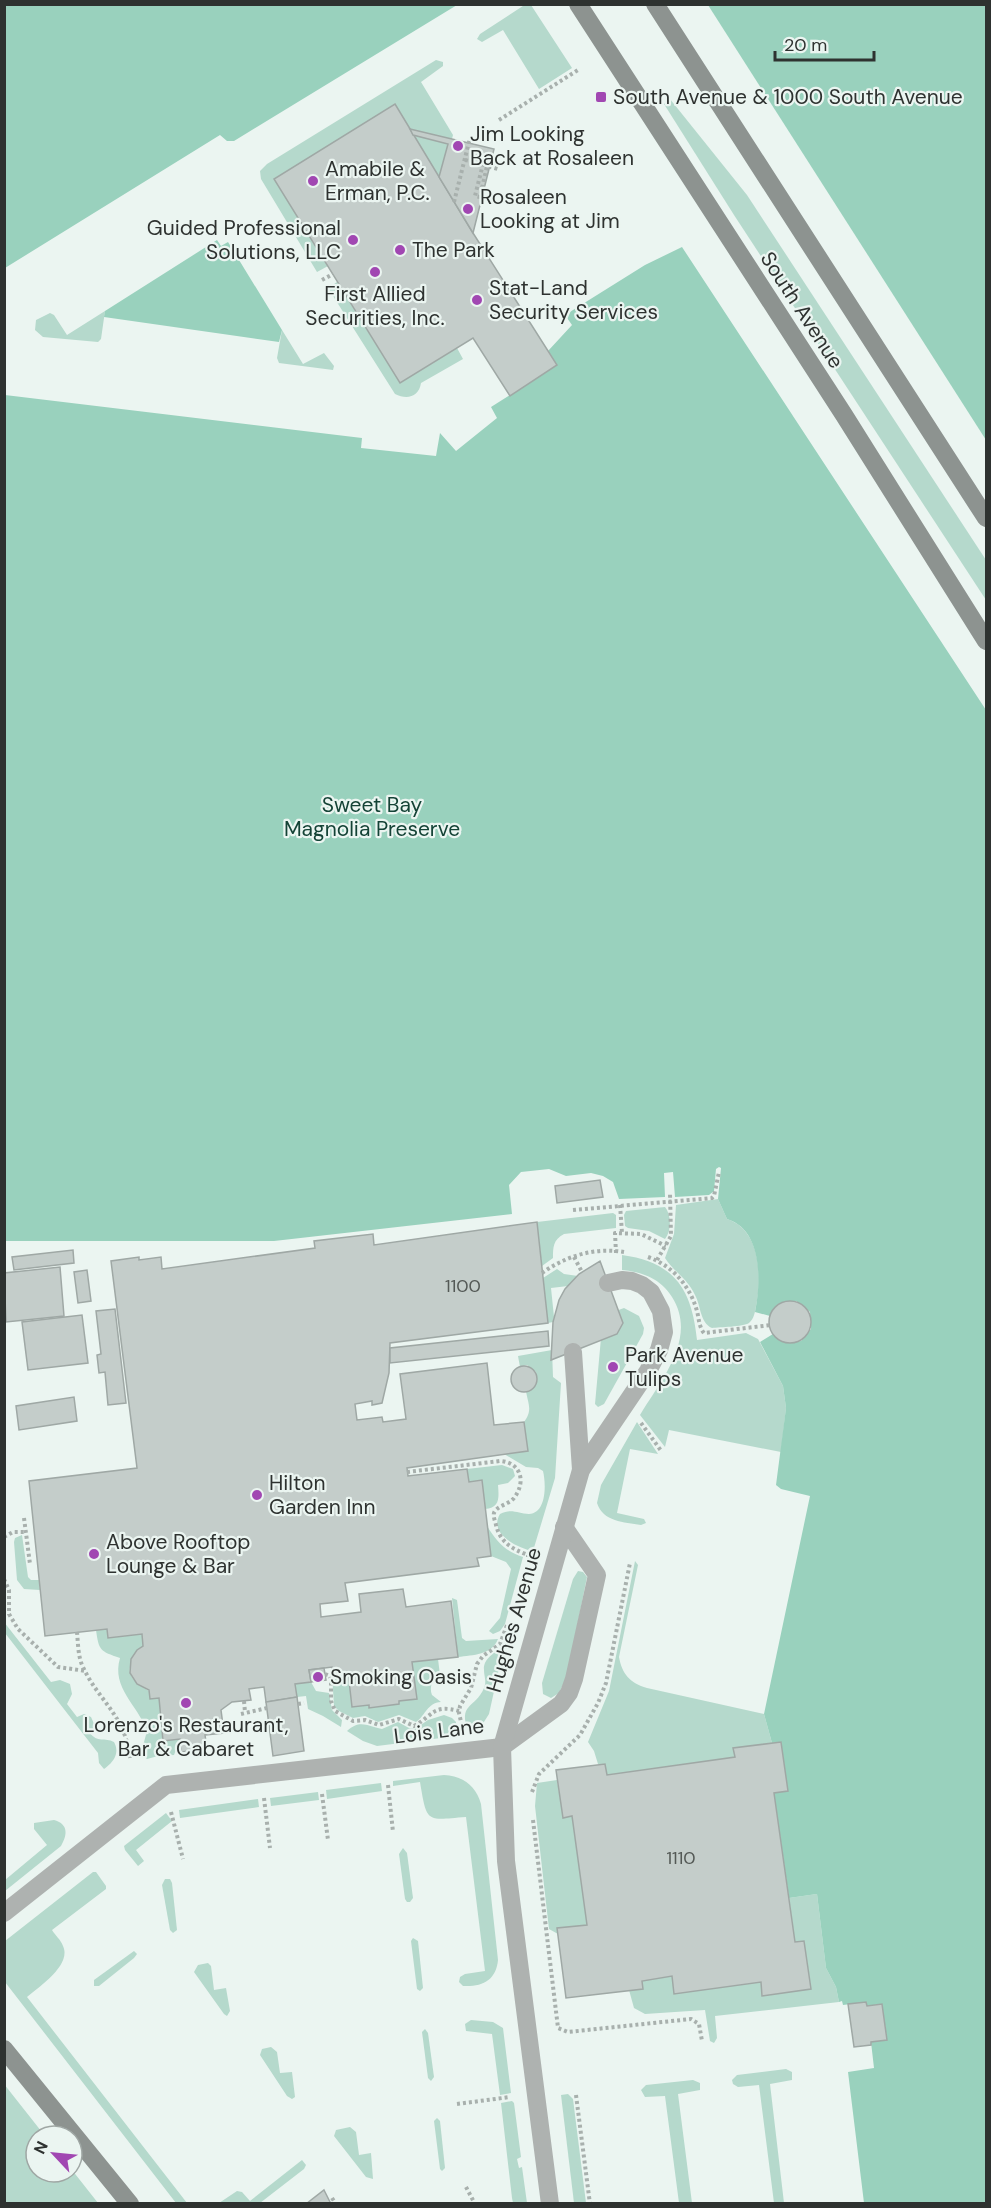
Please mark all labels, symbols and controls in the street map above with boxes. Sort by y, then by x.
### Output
scale bar [775,24,874,62]
text: 20 m [784,33,827,57]
place label: South Avenue & 1000 South Avenue [613,83,963,111]
marker: South Avenue & 1000 South Avenue [594,90,608,104]
place label: Jim Looking Back at Rosaleen [470,120,634,172]
marker: Jim Looking Back at Rosaleen [451,139,465,153]
place label: Amabile & Erman, P.C. [325,155,430,207]
marker: Amabile & Erman, P.C. [306,174,320,188]
place label: Rosaleen Looking at Jim [480,183,620,235]
marker: Rosaleen Looking at Jim [461,202,475,216]
place label: Guided Professional Solutions, LLC [147,214,341,266]
marker: Guided Professional Solutions, LLC [346,233,360,247]
place label: The Park [412,236,495,264]
marker: The Park [393,243,407,257]
street label: South Avenue [754,246,850,374]
marker: First Allied Securities, Inc. [368,265,382,279]
place label: Stat-Land Security Services [489,274,658,326]
place label: First Allied Securities, Inc. [305,280,445,332]
marker: Stat-Land Security Services [470,293,484,307]
park label: Sweet Bay Magnolia Preserve [284,791,460,843]
house number: 1100 [445,1274,481,1298]
place label: Park Avenue Tulips [625,1341,743,1393]
marker: Park Avenue Tulips [606,1360,620,1374]
place label: Hilton Garden Inn [269,1469,375,1521]
marker: Hilton Garden Inn [250,1488,264,1502]
place label: Above Rooftop Lounge & Bar [106,1528,251,1580]
street label: Hughes Avenue [480,1544,548,1696]
marker: Above Rooftop Lounge & Bar [87,1547,101,1561]
place label: Smoking Oasis [330,1663,472,1691]
marker: Smoking Oasis [311,1670,325,1684]
marker: Lorenzo's Restaurant, Bar & Cabaret [179,1696,193,1710]
place label: Lorenzo's Restaurant, Bar & Cabaret [83,1711,289,1763]
street label: Lois Lane [392,1712,486,1750]
house number: 1110 [666,1846,696,1870]
north arrow [24,2124,84,2184]
text: N [29,2138,53,2157]

